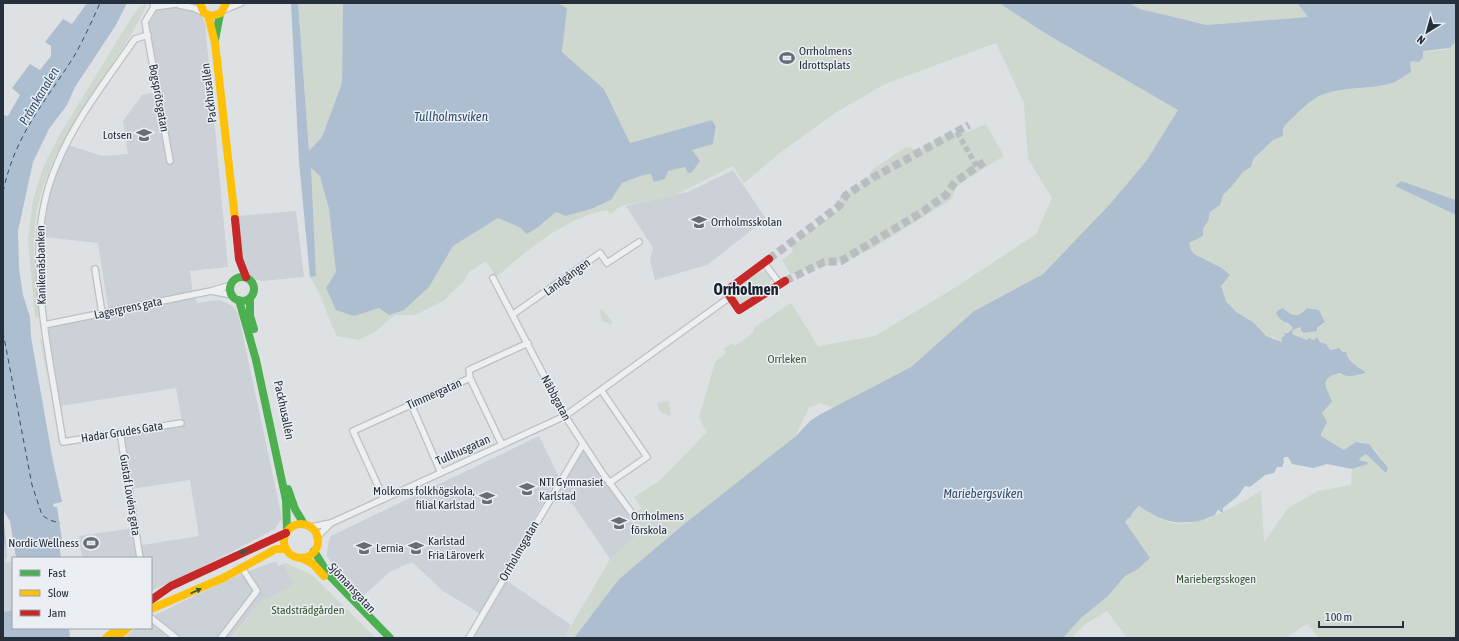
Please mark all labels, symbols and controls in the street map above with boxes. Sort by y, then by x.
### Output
north arrow [1407,12,1447,52]
text: N [1415,33,1427,47]
place label: Orrholmens Idrottsplats [799,44,852,72]
sports icon: Orrholmens Idrottsplats [778,49,796,67]
street label: Packhusallén [198,62,220,124]
street label: Bogsprötsgatan [146,63,172,133]
water label: Pråmkanalen [16,64,62,128]
water label: Tullholmsviken [414,109,489,124]
school or university icon: Lotsen [135,126,153,144]
place label: Lotsen [103,128,132,142]
school or university icon: Orrholmsskolan [690,213,708,231]
place label: Orrholmsskolan [711,215,782,229]
street label: Kanikenäsbanken [33,225,49,305]
street label: Landgången [541,255,593,299]
district label: Orrholmen [714,280,779,298]
street label: Lagergrens gata [93,294,163,322]
park label: Orrleken [768,352,806,366]
street label: Näbbgatan [538,373,574,423]
street label: Timmergatan [404,376,464,412]
street label: Packhusallén [271,379,297,441]
street label: Hadar Grudes Gata [80,419,164,445]
street label: Tullhusgatan [434,432,492,468]
street label: Gustaf Lovéns gata [117,453,143,537]
place label: NTI Gymnasiet Karlstad [539,475,604,503]
school or university icon: NTI Gymnasiet Karlstad [518,480,536,498]
place label: Molkoms folkhögskola, filial Karlstad [373,484,475,512]
water label: Mariebergsviken [943,486,1024,501]
school or university icon: Molkoms folkhögskola, filial Karlstad [478,489,496,507]
place label: Orrholmens förskola [631,509,684,537]
school or university icon: Orrholmens förskola [610,514,628,532]
street label: Orrholmsgatan [496,519,542,583]
sports icon: Nordic Wellness [82,534,100,552]
place label: Karlstad Fria Läroverk [428,534,485,562]
place label: Nordic Wellness [8,536,79,550]
school or university icon: Lernia [355,539,373,557]
school or university icon: Karlstad Fria Läroverk [407,539,425,557]
place label: Lernia [376,541,404,555]
one-way arrow [239,548,250,554]
legend [12,557,152,629]
street label: Sjömansgatan [325,560,379,616]
text: Fast [48,566,66,580]
park label: Mariebergsskogen [1176,572,1256,586]
text: Slow [48,586,69,600]
one-way arrow [191,588,202,594]
park label: Stadsträdgården [271,603,345,617]
scale bar [1319,603,1403,629]
text: Jam [48,606,66,620]
text: 100 m [1325,610,1352,624]

